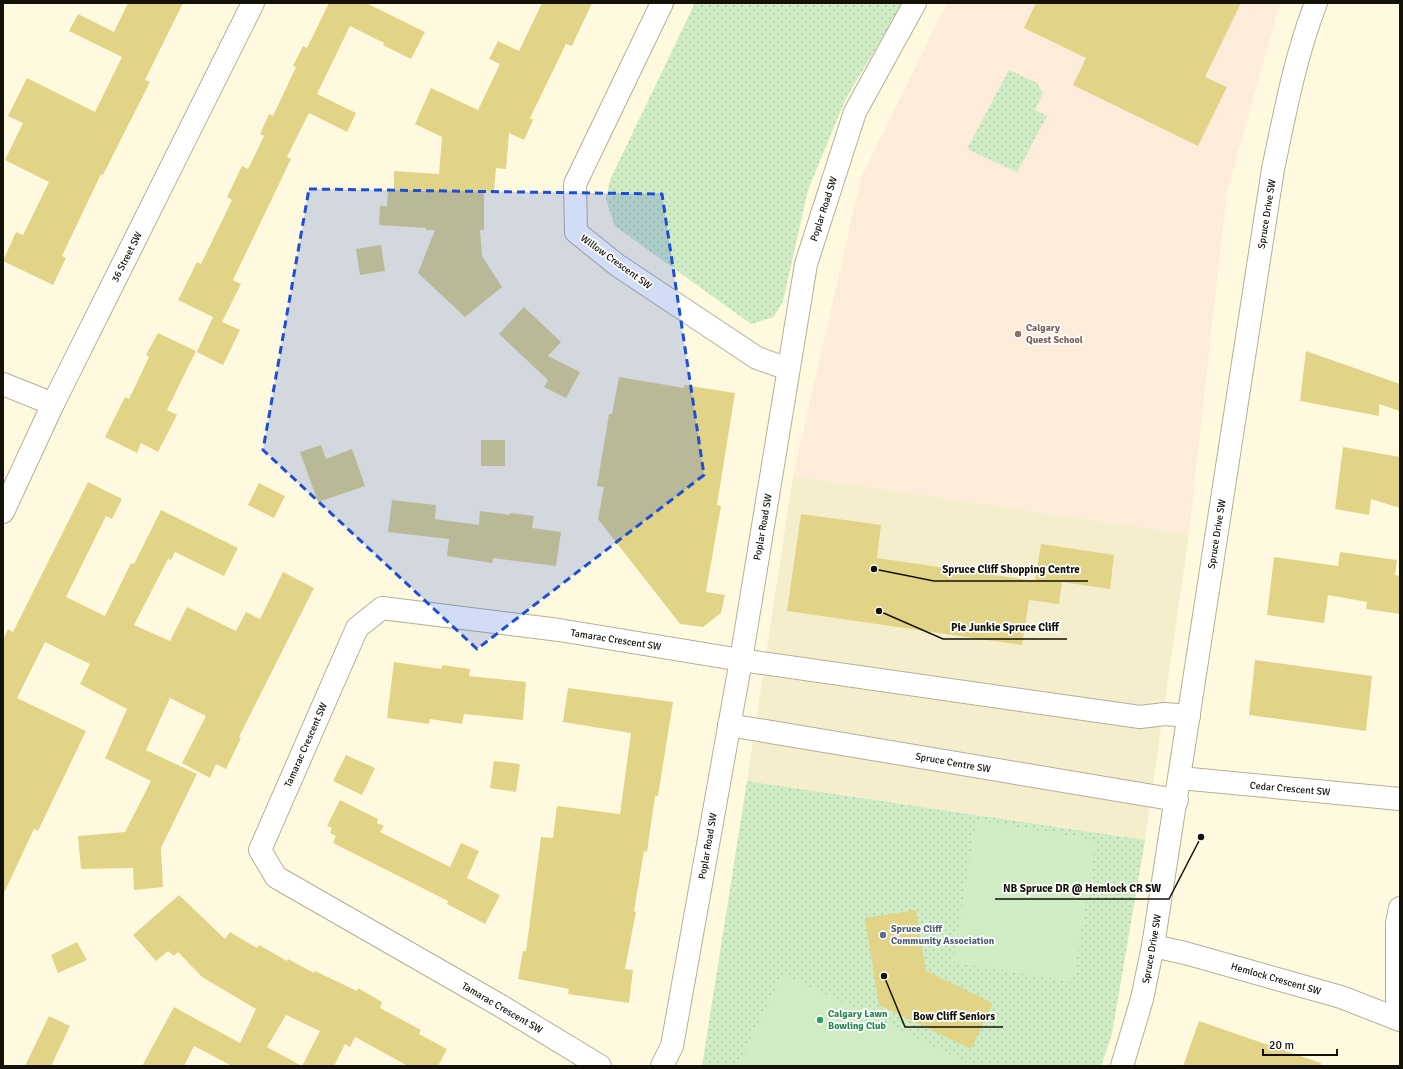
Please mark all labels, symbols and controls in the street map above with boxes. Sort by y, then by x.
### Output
street label: Poplar Road SW [808,175,840,243]
street label: Spruce Drive SW [1256,178,1278,250]
street label: 36 Street SW [109,229,145,284]
street label: Willow Crescent SW [578,232,654,292]
place label: Calgary Quest School [1026,322,1083,346]
marker: Calgary Quest School [1013,329,1023,339]
street label: Poplar Road SW [751,492,775,561]
street label: Spruce Drive SW [1206,498,1228,570]
callout: Spruce Cliff Shopping Centre [934,558,1088,581]
text: Spruce Cliff Shopping Centre [942,563,1080,576]
callout: Pie Junkie Spruce Cliff [943,616,1067,639]
text: Pie Junkie Spruce Cliff [951,621,1060,634]
street label: Tamarac Crescent SW [570,627,663,653]
street label: Tamarac Crescent SW [282,700,330,789]
street label: Spruce Centre SW [914,750,992,776]
street label: Cedar Crescent SW [1249,780,1331,799]
street label: Poplar Road SW [696,811,720,880]
callout: NB Spruce DR @ Hemlock CR SW [995,876,1169,899]
text: NB Spruce DR @ Hemlock CR SW [1003,882,1161,895]
street label: Spruce Drive SW [1140,913,1164,985]
place label: Spruce Cliff Community Association [891,923,995,947]
marker: Spruce Cliff Community Association [878,930,888,940]
street label: Hemlock Crescent SW [1230,960,1323,998]
street label: Tamarac Crescent SW [459,980,545,1036]
callout: Bow Cliff Seniors [905,1004,1003,1027]
place label: Calgary Lawn Bowling Club [828,1008,888,1032]
text: Bow Cliff Seniors [913,1010,995,1023]
marker: Calgary Lawn Bowling Club [815,1015,825,1025]
scale bar [1263,1031,1337,1057]
text: 20 m [1269,1038,1294,1053]

